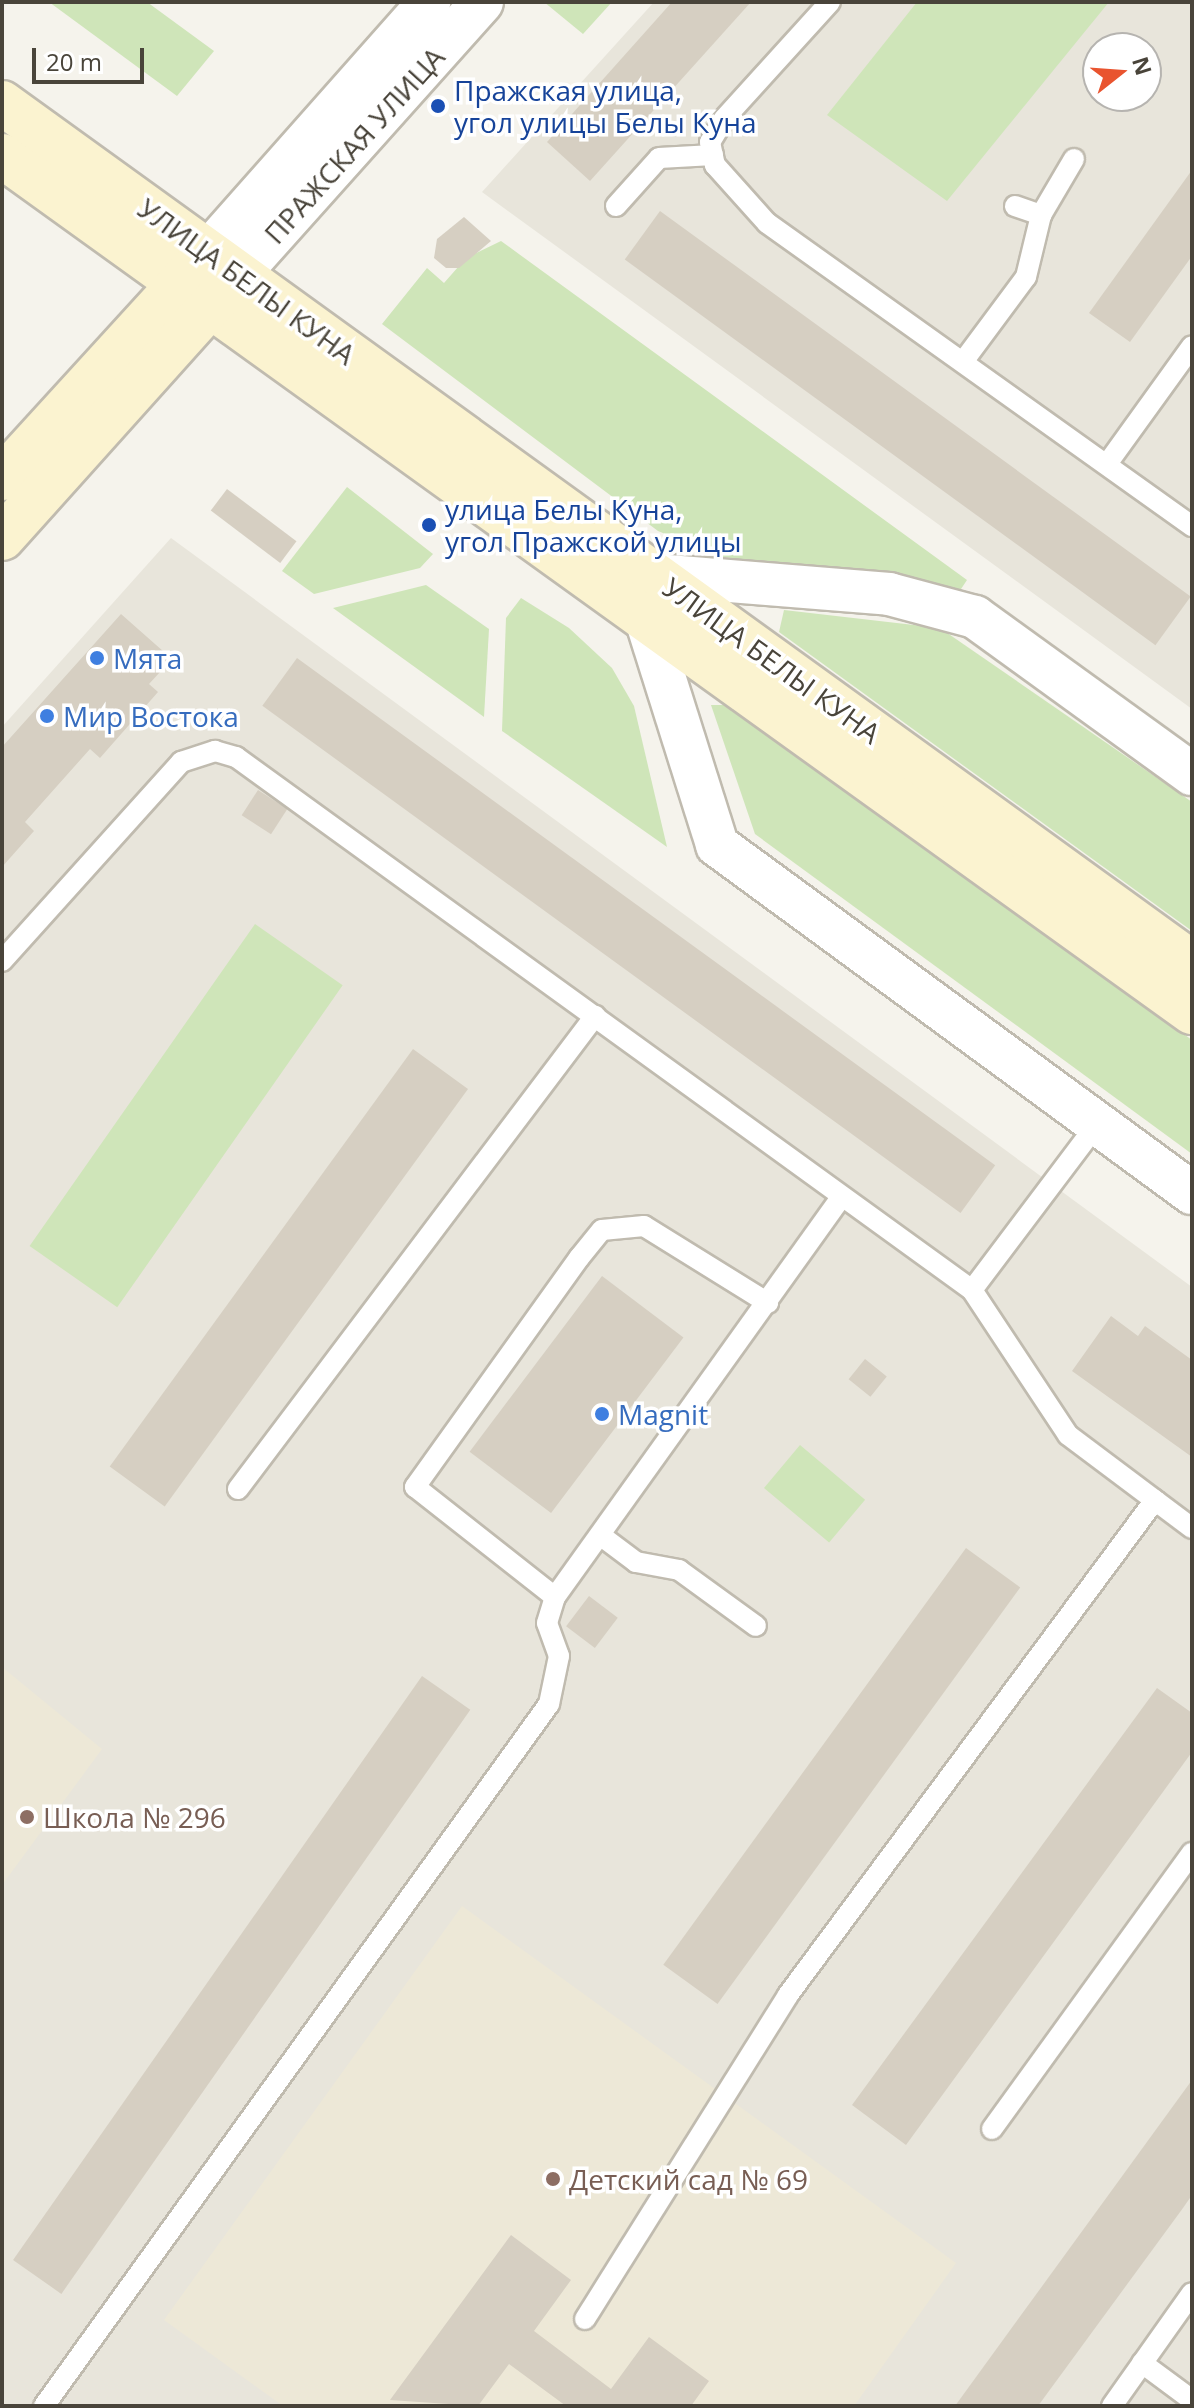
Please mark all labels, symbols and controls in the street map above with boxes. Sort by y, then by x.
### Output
scale bar [36,32,148,82]
north arrow [1082,32,1162,112]
street label: ПРАЖСКАЯ УЛИЦА [257,40,451,250]
text: 20 m [46,45,102,78]
text: N [1126,53,1160,79]
place label: Пражская улица, угол улицы Белы Куна [454,73,756,139]
marker: Пражская улица, угол улицы Белы Куна [429,97,447,115]
street label: УЛИЦА БЕЛЫ КУНА [132,191,362,371]
place label: улица Белы Куна, угол Пражской улицы [445,492,742,558]
marker: улица Белы Куна, угол Пражской улицы [420,516,438,534]
street label: УЛИЦА БЕЛЫ КУНА [657,570,887,750]
place label: Мята [113,641,182,675]
marker: Мята [88,649,106,667]
place label: Мир Востока [63,699,239,733]
marker: Мир Востока [38,707,56,725]
place label: Magnit [618,1397,708,1431]
marker: Magnit [593,1405,611,1423]
place label: Школа № 296 [43,1800,226,1834]
marker: Школа № 296 [18,1808,36,1826]
place label: Детский сад № 69 [569,2162,808,2196]
marker: Детский сад № 69 [544,2170,562,2188]

